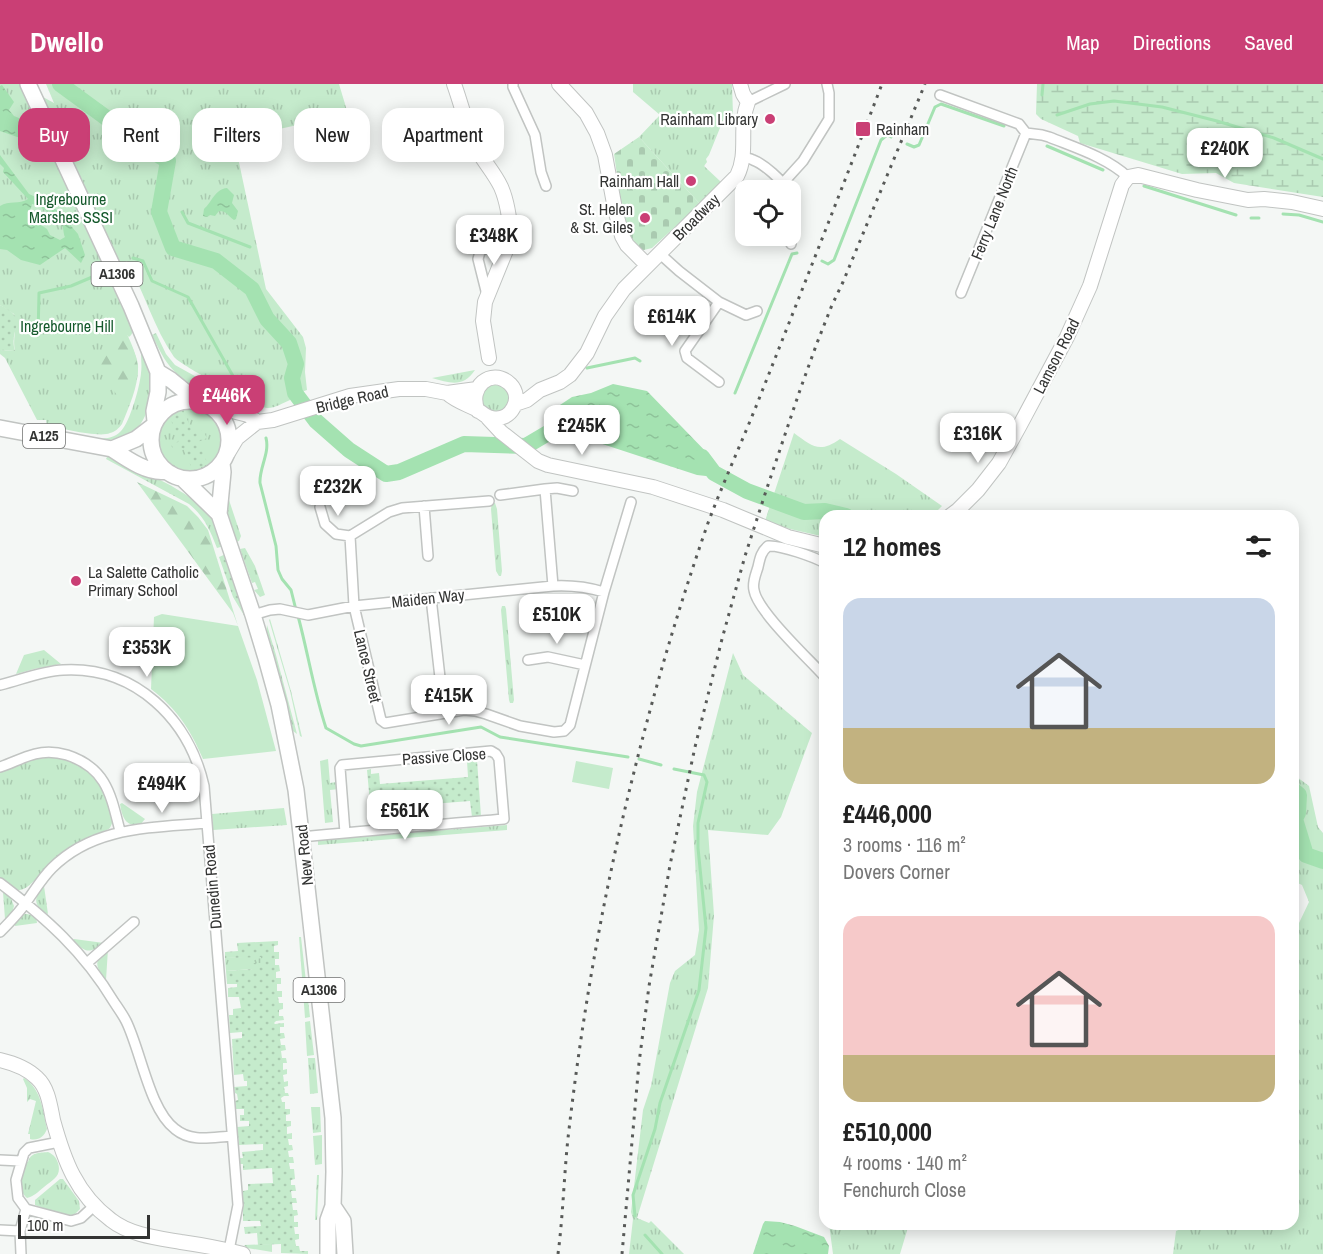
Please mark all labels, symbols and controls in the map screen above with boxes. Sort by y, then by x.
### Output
text: Dwello [30,23,104,61]
text: Map [1066,28,1100,57]
text: Directions [1133,28,1211,57]
text: Saved [1244,28,1293,57]
chip: Buy [18,108,90,162]
chip: Rent [102,108,180,162]
chip: Filters [192,108,282,162]
chip: New [294,108,370,162]
chip: Apartment [382,108,504,162]
place label: Rainham Library [660,108,758,130]
marker: Rainham Library [763,112,777,126]
place label: Rainham [876,118,929,140]
marker: Rainham [854,120,872,138]
pin: £240K [1183,128,1267,179]
text: £240K [1201,134,1249,161]
street label: Ferry Lane North [965,163,1023,263]
place label: Rainham Hall [600,170,679,192]
marker: Rainham Hall [684,174,698,188]
map controls [735,180,801,246]
button: locate [735,180,801,246]
park label: Ingrebourne Marshes SSSI [29,188,113,228]
street label: Broadway [668,188,725,245]
place label: St. Helen & St. Giles [570,198,633,238]
marker: St. Helen & St. Giles [638,211,652,225]
pin: £348K [452,215,536,266]
text: £348K [470,221,518,248]
road number: A1306 [92,262,142,286]
pin: £614K [630,296,714,347]
text: £614K [648,302,696,329]
park label: Ingrebourne Hill [20,315,114,337]
street label: Lamson Road [1028,315,1084,397]
pin: £446K [185,375,269,426]
street label: Bridge Road [314,380,390,418]
text: £446K [203,381,251,408]
pin: £245K [540,405,624,456]
text: £245K [558,411,606,438]
pin: £316K [936,413,1020,464]
text: £316K [954,419,1002,446]
road number: A125 [23,424,65,448]
pin: £232K [296,466,380,517]
text: £232K [314,472,362,499]
text: 12 homes [843,529,941,564]
icon: filters [1242,530,1275,563]
place label: La Salette Catholic Primary School [88,561,199,601]
marker: La Salette Catholic Primary School [69,574,83,588]
street label: Maiden Way [390,583,466,613]
pin: £510K [515,594,599,645]
text: £510K [533,600,581,627]
pin: £353K [105,627,189,678]
street label: Lance Street [349,627,387,705]
text: £353K [123,633,171,660]
icon: home [1005,637,1113,745]
pin: £415K [407,675,491,726]
text: £415K [425,681,473,708]
street label: Passive Close [401,742,487,770]
pin: £494K [120,763,204,814]
text: £494K [138,769,186,796]
pin: £561K [363,790,447,841]
text: £561K [381,796,429,823]
text: £446,000 [843,796,932,831]
street label: New Road [290,823,318,887]
text: 3 rooms · 116 m² [843,831,966,858]
street label: Dunedin Road [197,844,227,930]
text: Dovers Corner [843,858,950,885]
icon: home [1005,955,1113,1063]
road number: A1306 [294,978,344,1002]
text: £510,000 [843,1114,932,1149]
text: 4 rooms · 140 m² [843,1149,967,1176]
text: Fenchurch Close [843,1176,966,1203]
scale bar [18,1212,150,1240]
text: 100 m [27,1214,63,1236]

